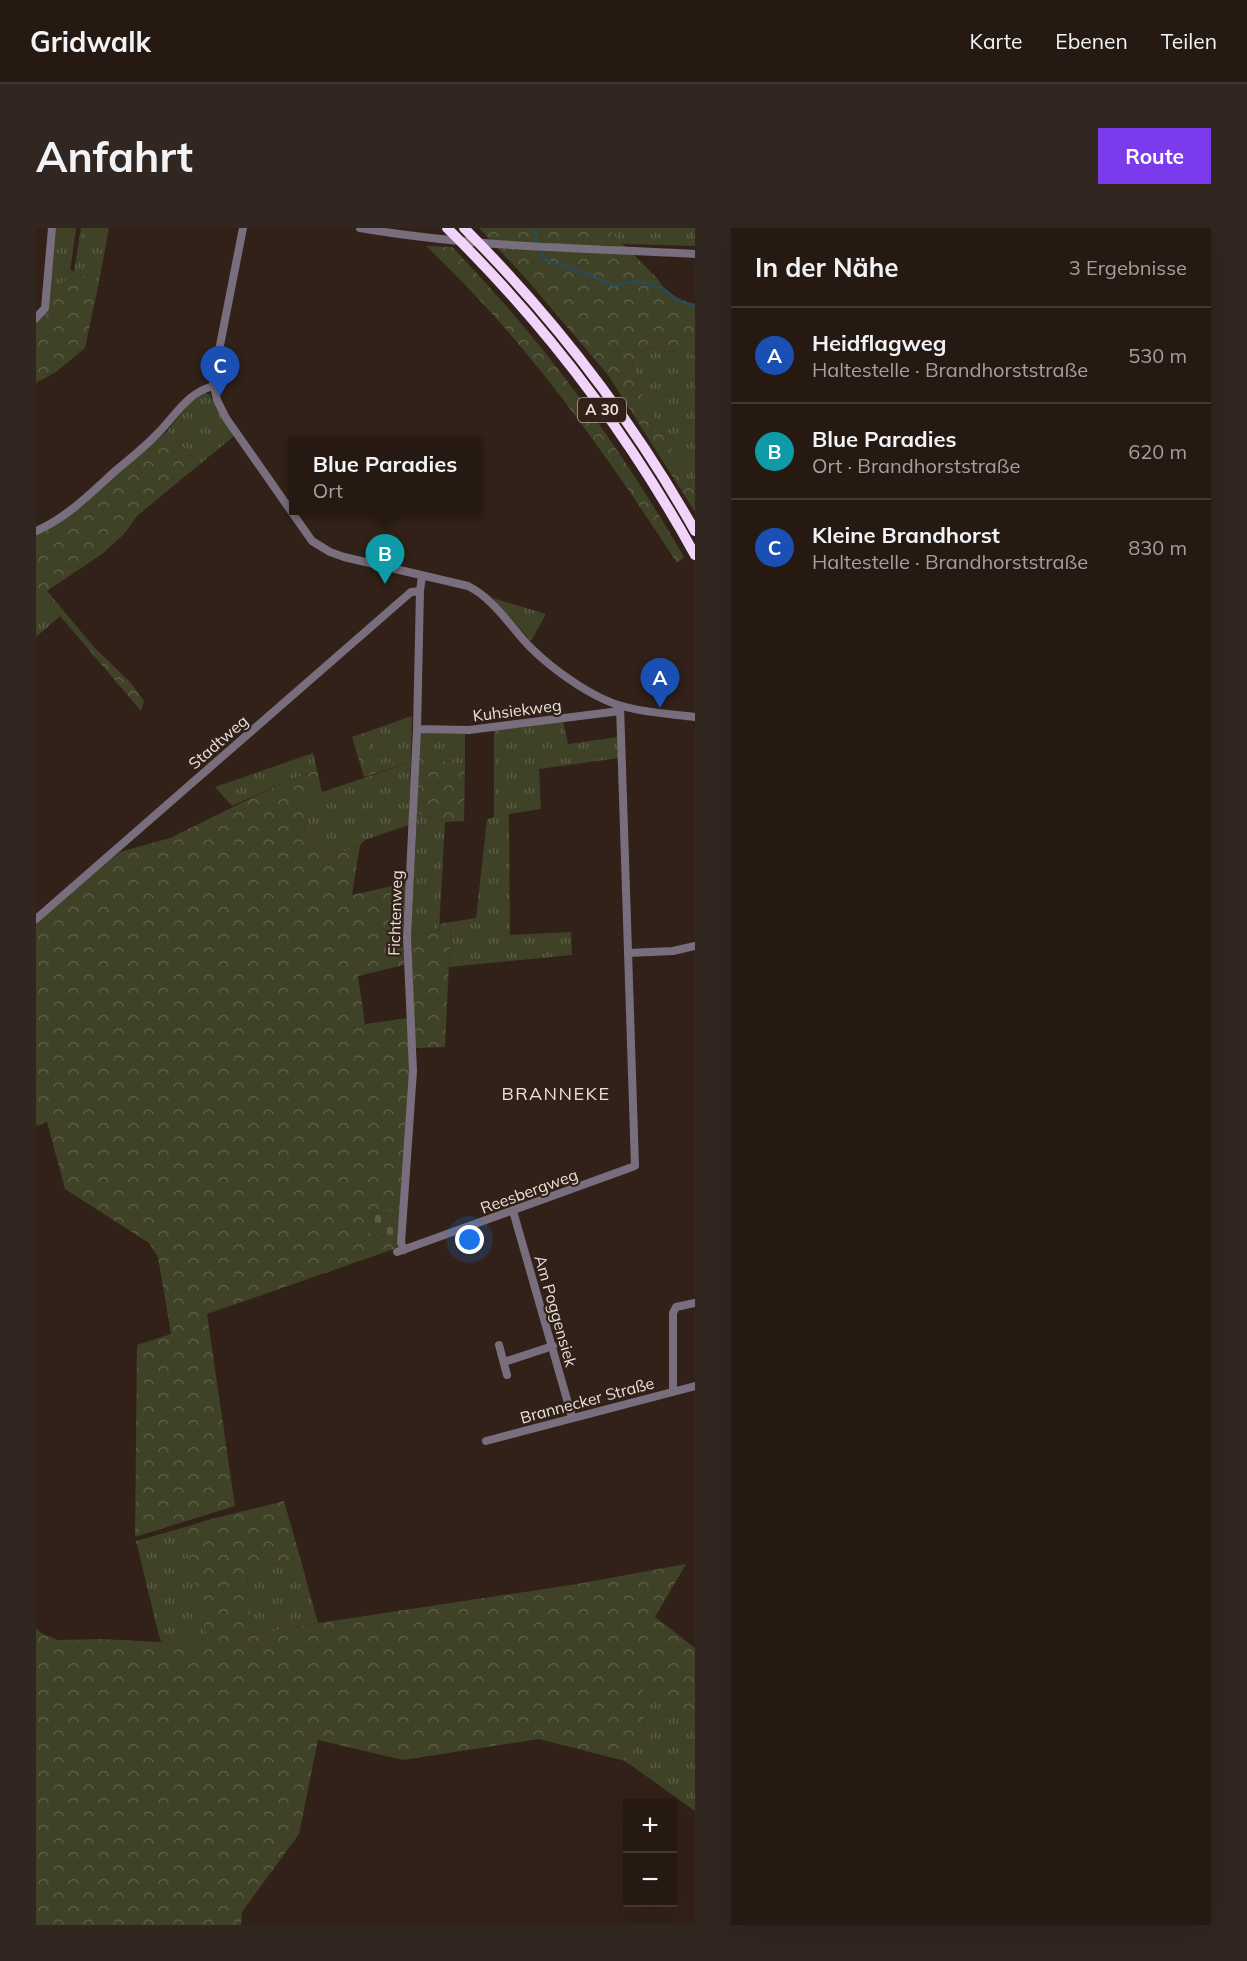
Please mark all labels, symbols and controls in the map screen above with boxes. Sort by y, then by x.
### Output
text: Gridwalk [30,24,151,59]
text: Karte [970,28,1022,54]
text: Ebenen [1055,28,1128,54]
text: Teilen [1161,28,1217,54]
button: Route [1098,128,1211,184]
text: Anfahrt [36,130,193,183]
text: In der Nähe [755,251,899,284]
text: 3 Ergebnisse [1069,255,1187,280]
text: Heidflagweg [812,329,947,357]
text: A [767,343,782,368]
text: 530 m [1128,343,1187,368]
pin: C [200,346,240,396]
text: Haltestelle · Brandhorststraße [812,357,1088,382]
road number: A 30 [578,398,626,422]
text: Blue Paradies [812,425,957,453]
popup [289,437,481,515]
text: B [768,439,781,464]
text: 620 m [1128,439,1187,464]
text: Blue Paradies [313,450,457,478]
text: Ort · Brandhorststraße [812,453,1020,478]
text: Ort [313,478,343,503]
text: Kleine Brandhorst [812,521,1000,549]
pin: B [366,534,404,584]
text: C [768,535,781,560]
text: 830 m [1128,535,1187,560]
text: Haltestelle · Brandhorststraße [812,549,1088,574]
pin: A [640,658,680,708]
street label: Kuhsiekweg [472,695,562,725]
street label: Stadtweg [184,711,252,773]
street label: Fichtenweg [384,870,406,956]
district label: BRANNEKE [501,1082,611,1105]
street label: Reesbergweg [478,1164,580,1218]
your location [455,1225,484,1254]
street label: Am Poggensiek [531,1253,582,1370]
street label: Brannecker Straße [518,1372,656,1428]
map controls [623,1799,677,1907]
button: + [623,1799,677,1853]
button: − [623,1853,677,1907]

